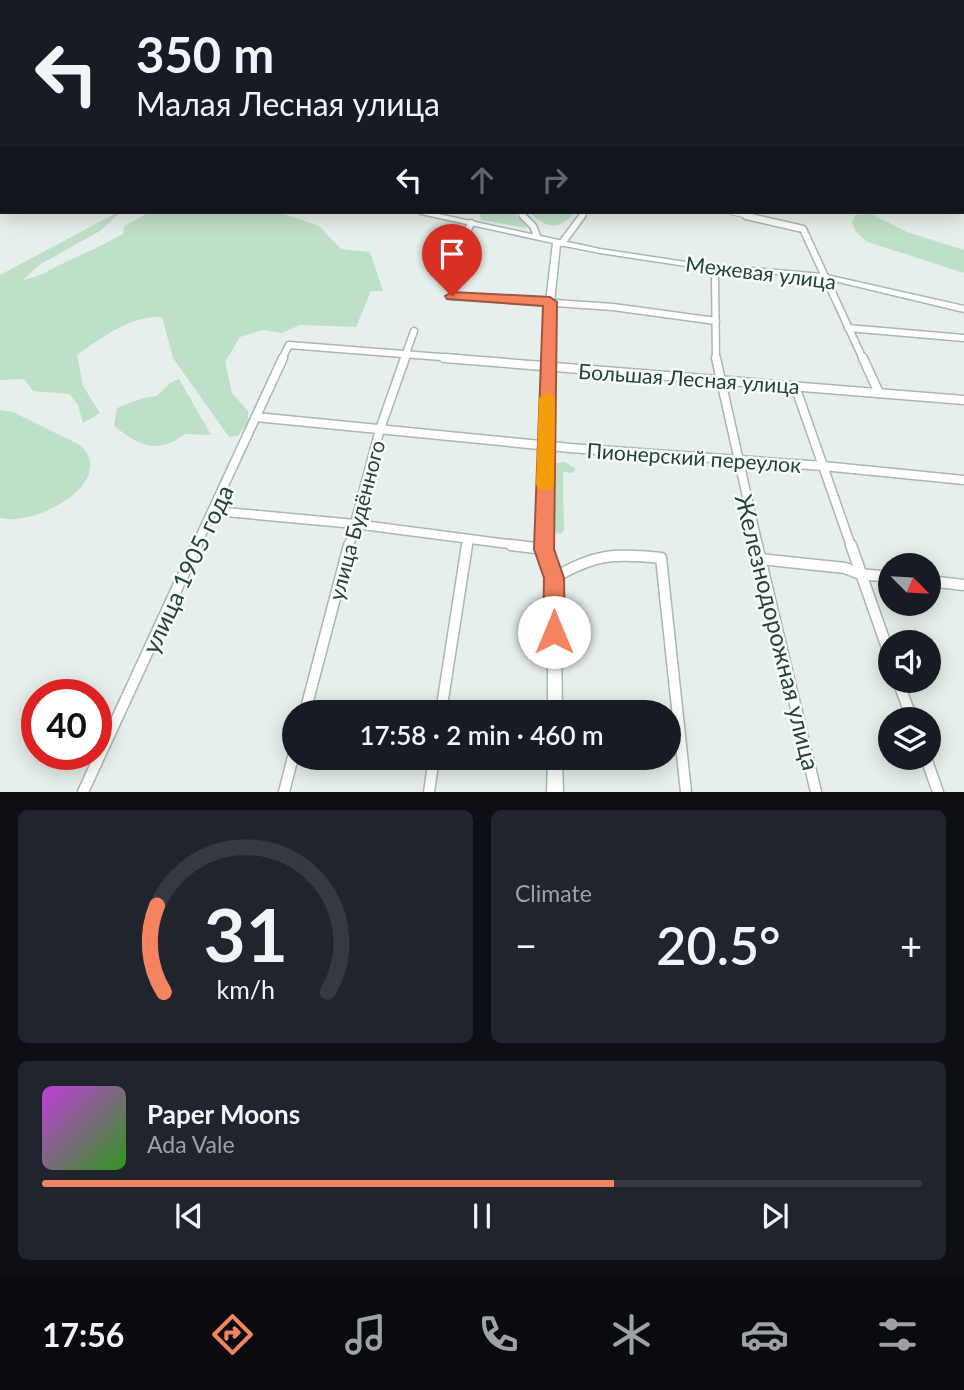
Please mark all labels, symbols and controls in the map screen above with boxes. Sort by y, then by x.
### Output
text: 350 m [136,25,274,83]
icon: left [21,28,112,119]
text: Малая Лесная улица [136,84,440,123]
icon: left [390,161,428,199]
icon: ahead [463,161,501,199]
icon: right [536,161,574,199]
pin [422,224,482,296]
icon: arrive [433,235,471,273]
street label: Межевая улица [684,250,838,294]
street label: Большая Лесная улица [578,358,800,398]
street label: улица Будённого [323,437,389,603]
street label: Пионерский переулок [586,437,802,477]
street label: улица 1905 года [135,480,239,658]
street label: Железнодорожная улица [730,491,826,773]
north arrow [878,553,942,616]
map controls [878,553,941,770]
position arrow [517,595,591,669]
button: sound [878,630,941,693]
speed limit sign: 40 [21,679,112,770]
button: layers [878,707,941,770]
text: 17:58 · 2 min · 460 m [359,719,604,751]
text: Climate [515,879,592,907]
text: 31 [203,891,288,979]
text: 20.5° [656,914,781,976]
text: − [515,922,537,968]
text: + [900,922,922,968]
text: km/h [216,974,275,1004]
text: Paper Moons [147,1098,300,1130]
text: Ada Vale [147,1130,235,1158]
icon: previous [170,1197,208,1235]
icon: pause [463,1197,501,1235]
icon: next [756,1197,794,1235]
icon: directions [208,1310,257,1359]
icon: music [341,1310,390,1359]
icon: phone [474,1310,523,1359]
icon: climate [607,1310,656,1359]
icon: car [740,1310,789,1359]
icon: filters [873,1310,922,1359]
text: 17:56 [42,1315,124,1354]

